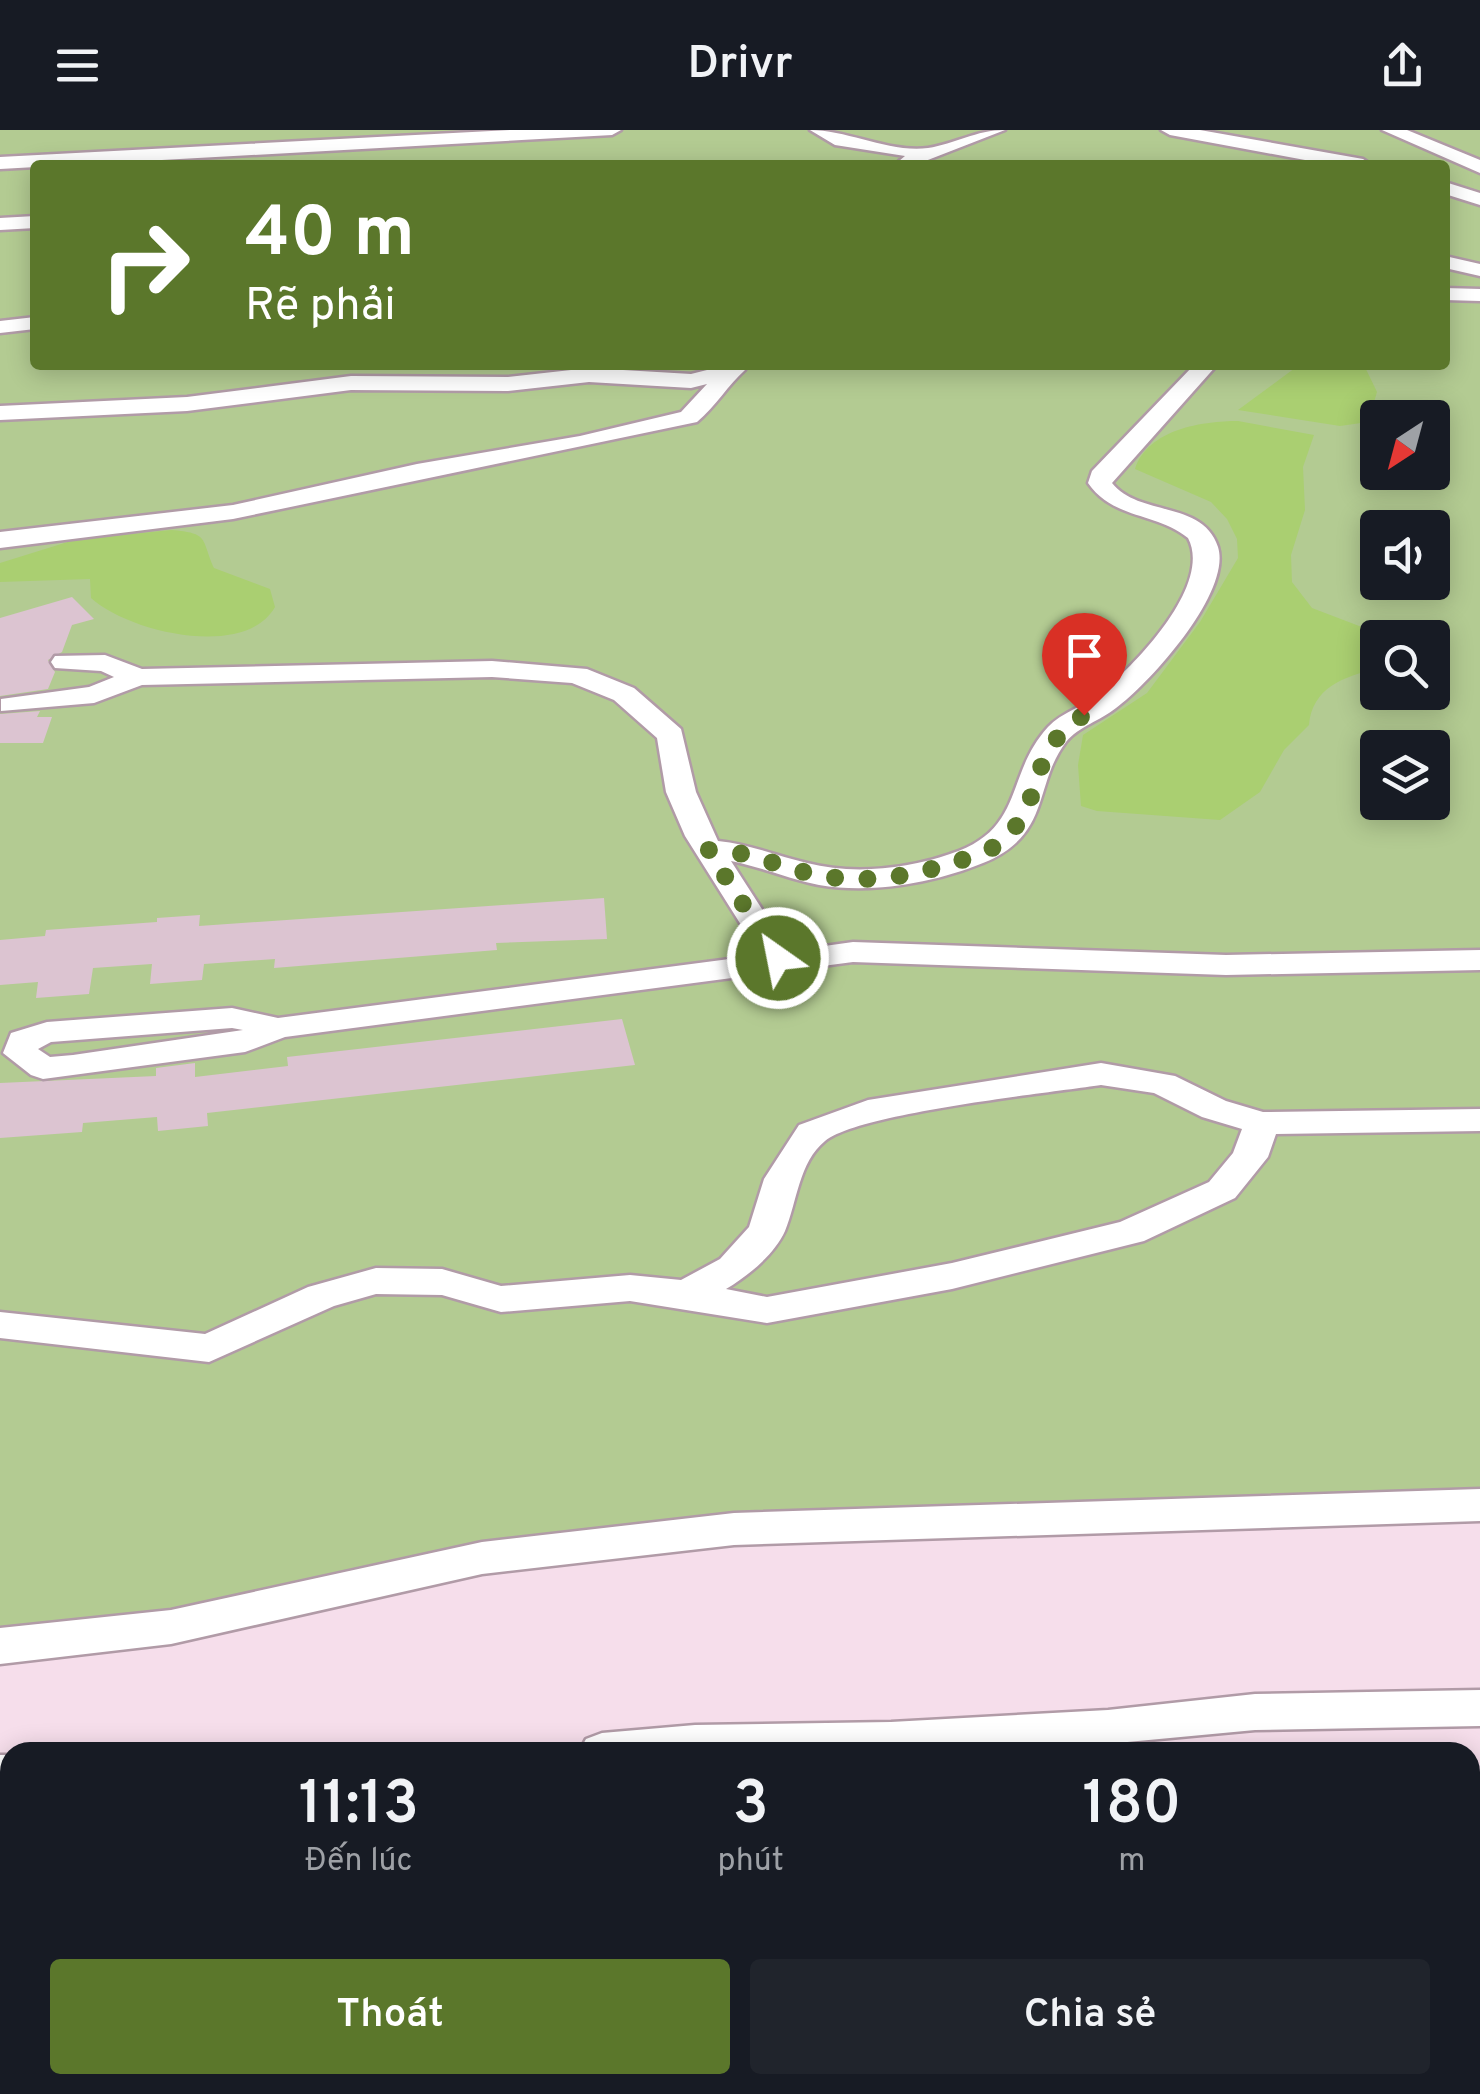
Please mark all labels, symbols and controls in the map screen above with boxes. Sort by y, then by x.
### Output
text: Drivr [687,37,793,94]
icon: menu [50,38,105,93]
icon: share [1375,38,1430,93]
text: 40 m [245,192,415,281]
icon: right [80,200,210,330]
text: Rẽ phải [245,279,396,336]
north arrow [1360,400,1450,490]
map controls [1360,400,1450,820]
button: sound [1360,510,1450,600]
pin [1042,613,1127,716]
button: search [1360,620,1450,710]
icon: arrive [1057,628,1112,683]
button: layers [1360,730,1450,820]
position arrow [726,906,830,1010]
text: 11:13 [298,1769,419,1845]
text: 3 [733,1769,769,1845]
text: 180 [1082,1769,1182,1845]
text: Đến lúc [305,1842,413,1882]
text: phút [718,1842,784,1882]
text: m [1118,1842,1145,1882]
button: Thoát [50,1959,730,2074]
button: Chia sẻ [750,1959,1430,2074]

